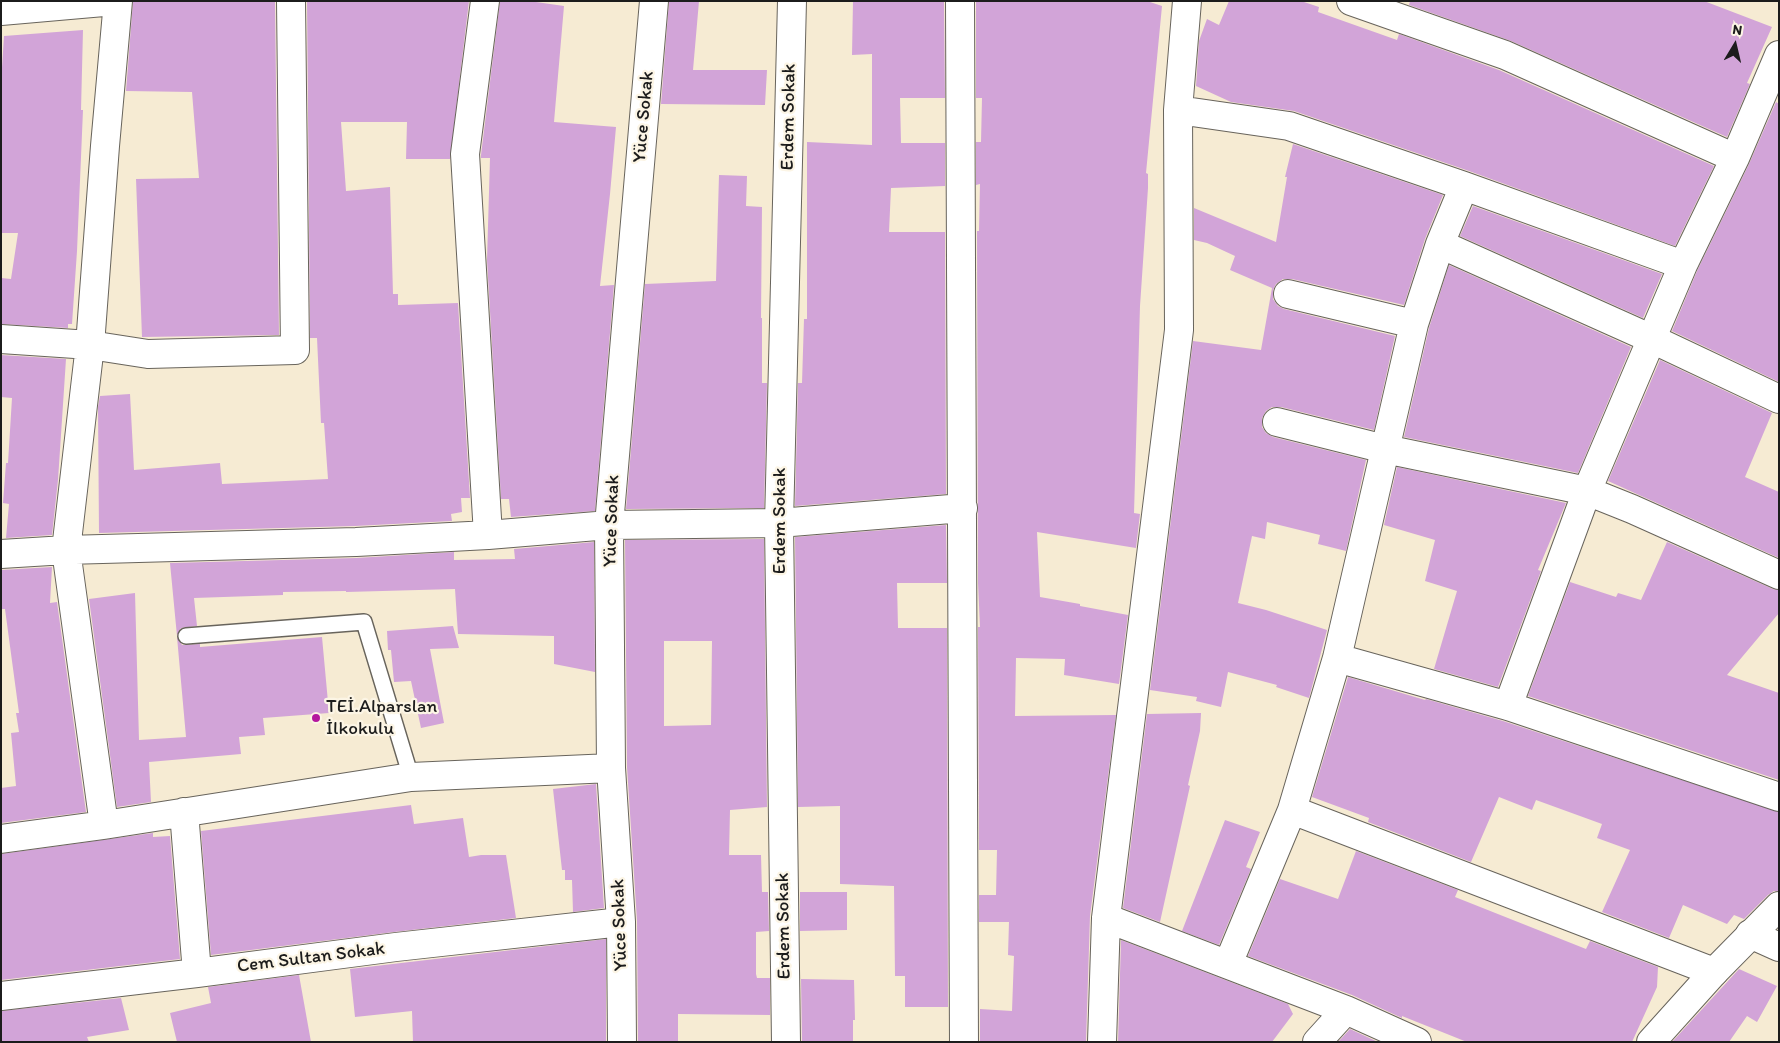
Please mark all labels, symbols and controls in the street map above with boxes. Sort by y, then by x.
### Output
north arrow [1710,20,1760,70]
text: N [1731,21,1743,39]
street label: Erdem Sokak [777,63,801,171]
street label: Yüce Sokak [629,70,659,164]
street label: Erdem Sokak [769,468,791,574]
street label: Yüce Sokak [599,475,625,567]
place label: TEİ.Alparslan İlkokulu [326,696,437,740]
marker: TEİ.Alparslan İlkokulu [310,712,322,724]
street label: Erdem Sokak [772,872,796,980]
street label: Yüce Sokak [607,879,633,971]
street label: Cem Sultan Sokak [236,938,386,978]

